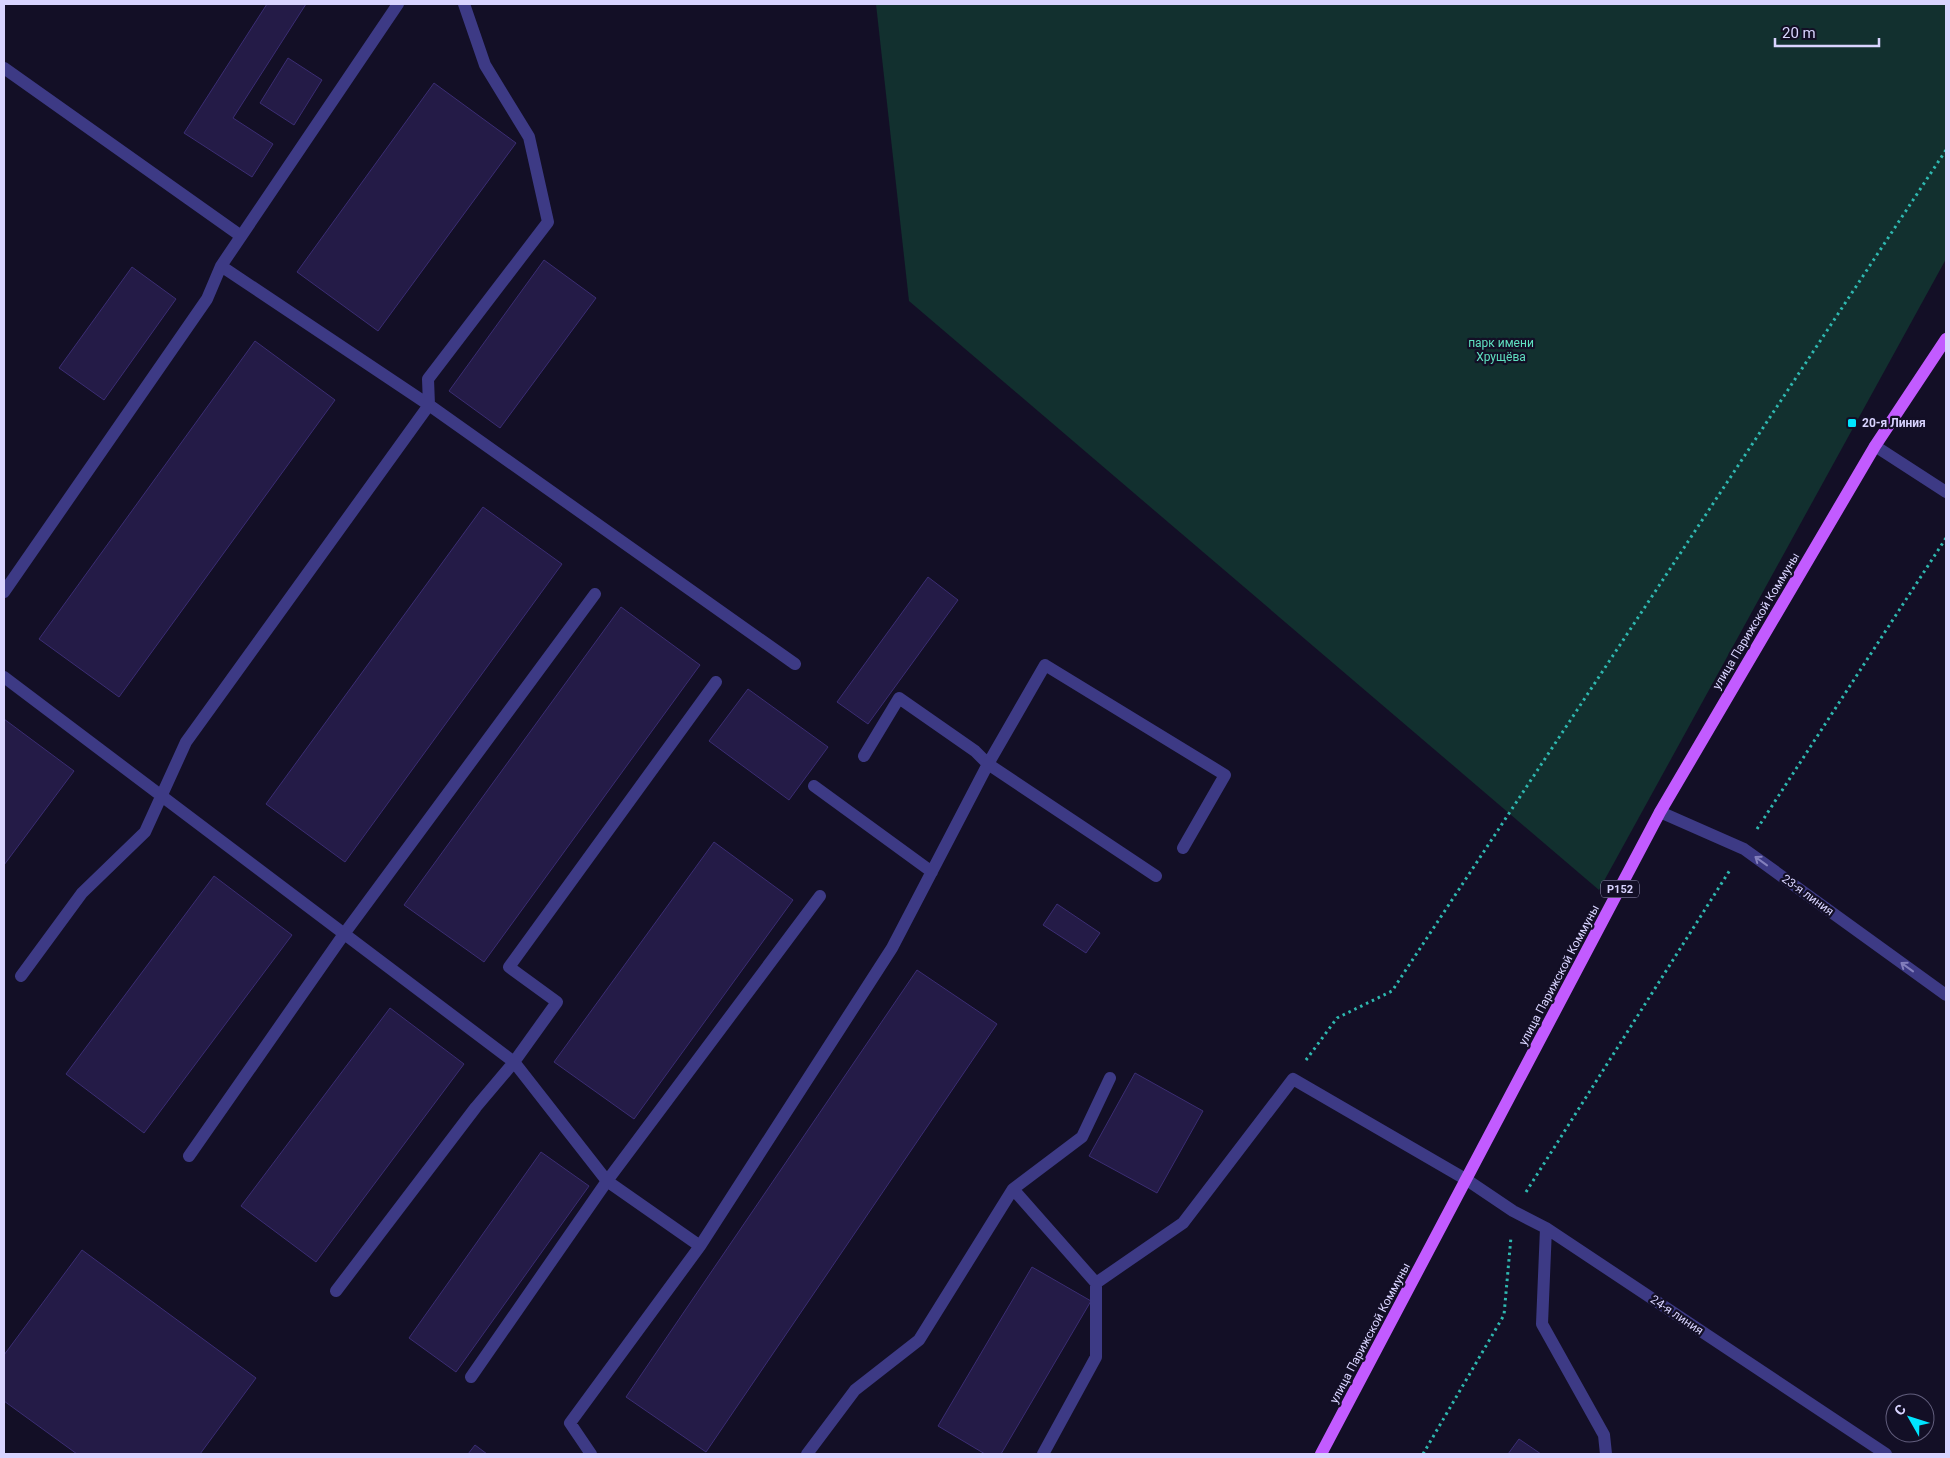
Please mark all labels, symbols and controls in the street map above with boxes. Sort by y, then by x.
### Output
scale bar [1775,15,1879,47]
text: 20 m [1782,24,1816,42]
park label: парк имени Хрущёва [1468,336,1534,364]
place label: 20-я Линия [1862,416,1926,430]
marker: 20-я Линия [1846,417,1858,429]
street label: улица Парижской Коммуны [1710,550,1802,692]
one-way arrow [1754,856,1768,866]
street label: 23-я линия [1779,872,1837,918]
road number: Р152 [1601,881,1639,898]
street label: улица Парижской Коммуны [1516,902,1602,1048]
one-way arrow [1900,962,1914,972]
street label: улица Парижской Коммуны [1327,1260,1413,1406]
street label: 24-я линия [1648,1292,1706,1338]
north arrow [1885,1393,1935,1443]
text: С [1891,1401,1909,1418]

